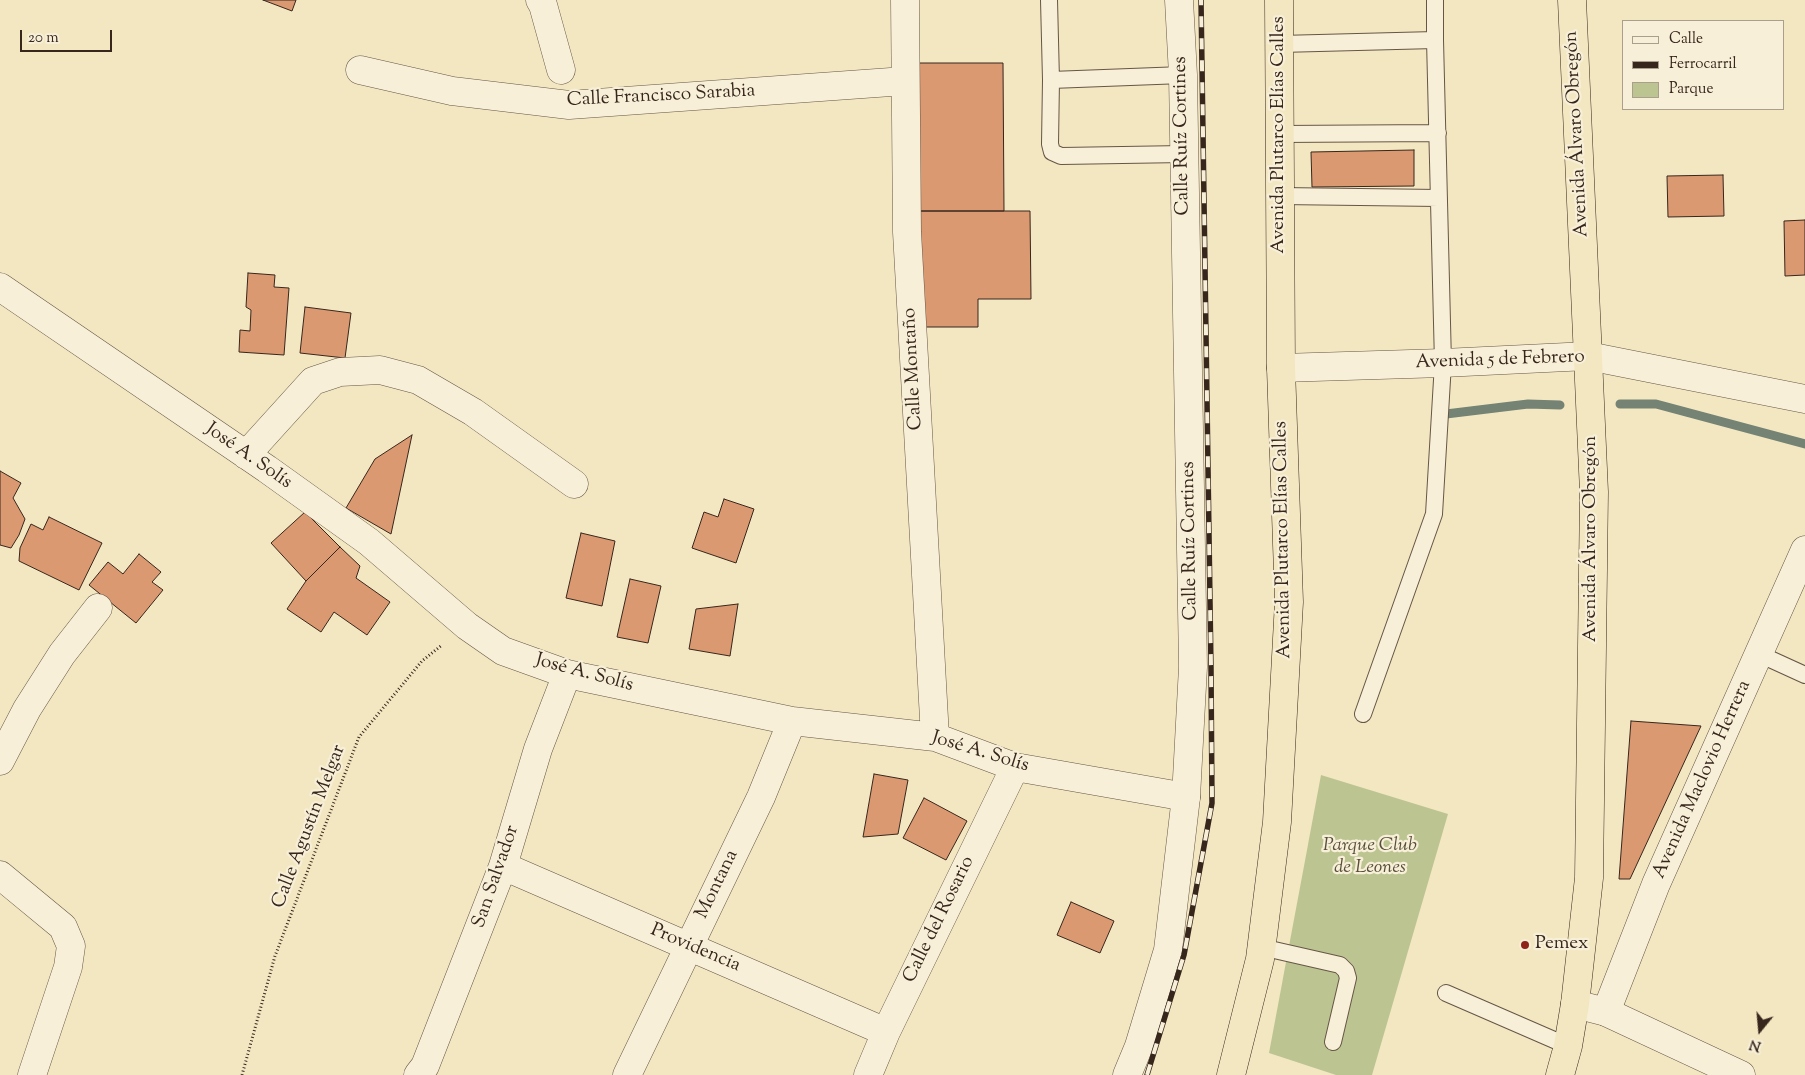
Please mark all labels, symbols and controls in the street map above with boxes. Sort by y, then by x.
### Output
street label: Avenida Plutarco Elías Calles [1269,16,1291,254]
scale bar [22,20,115,52]
legend [1622,20,1785,110]
text: 20 m [28,28,59,49]
text: Calle [1669,29,1703,50]
street label: Avenida Álvaro Obregón [1561,30,1595,238]
text: Ferrocarril [1669,54,1737,75]
street label: Calle Ruíz Cortines [1170,56,1196,216]
text: Parque [1669,79,1713,100]
street label: Calle Francisco Sarabia [566,81,756,113]
street label: Calle Montaño [899,307,929,431]
street label: Avenida 5 de Febrero [1415,347,1585,375]
street label: José A. Solís [200,419,296,495]
street label: Avenida Plutarco Elías Calles [1271,421,1297,659]
street label: Avenida Álvaro Obregón [1581,436,1603,642]
street label: Calle Ruíz Cortines [1178,461,1204,621]
street label: José A. Solís [533,650,635,698]
street label: Avenida Maclovio Herrera [1649,677,1757,883]
street label: José A. Solís [929,727,1031,779]
street label: Calle Agustín Melgar [268,742,352,912]
street label: San Salvador [469,823,525,931]
park label: Parque Club de Leones [1323,836,1417,880]
street label: Montana [692,847,744,923]
street label: Calle del Rosario [899,853,981,987]
street label: Providencia [646,920,744,978]
place label: Pemex [1535,934,1588,956]
marker: Pemex [1519,939,1531,951]
north arrow [1735,1005,1785,1055]
text: N [1747,1033,1764,1056]

